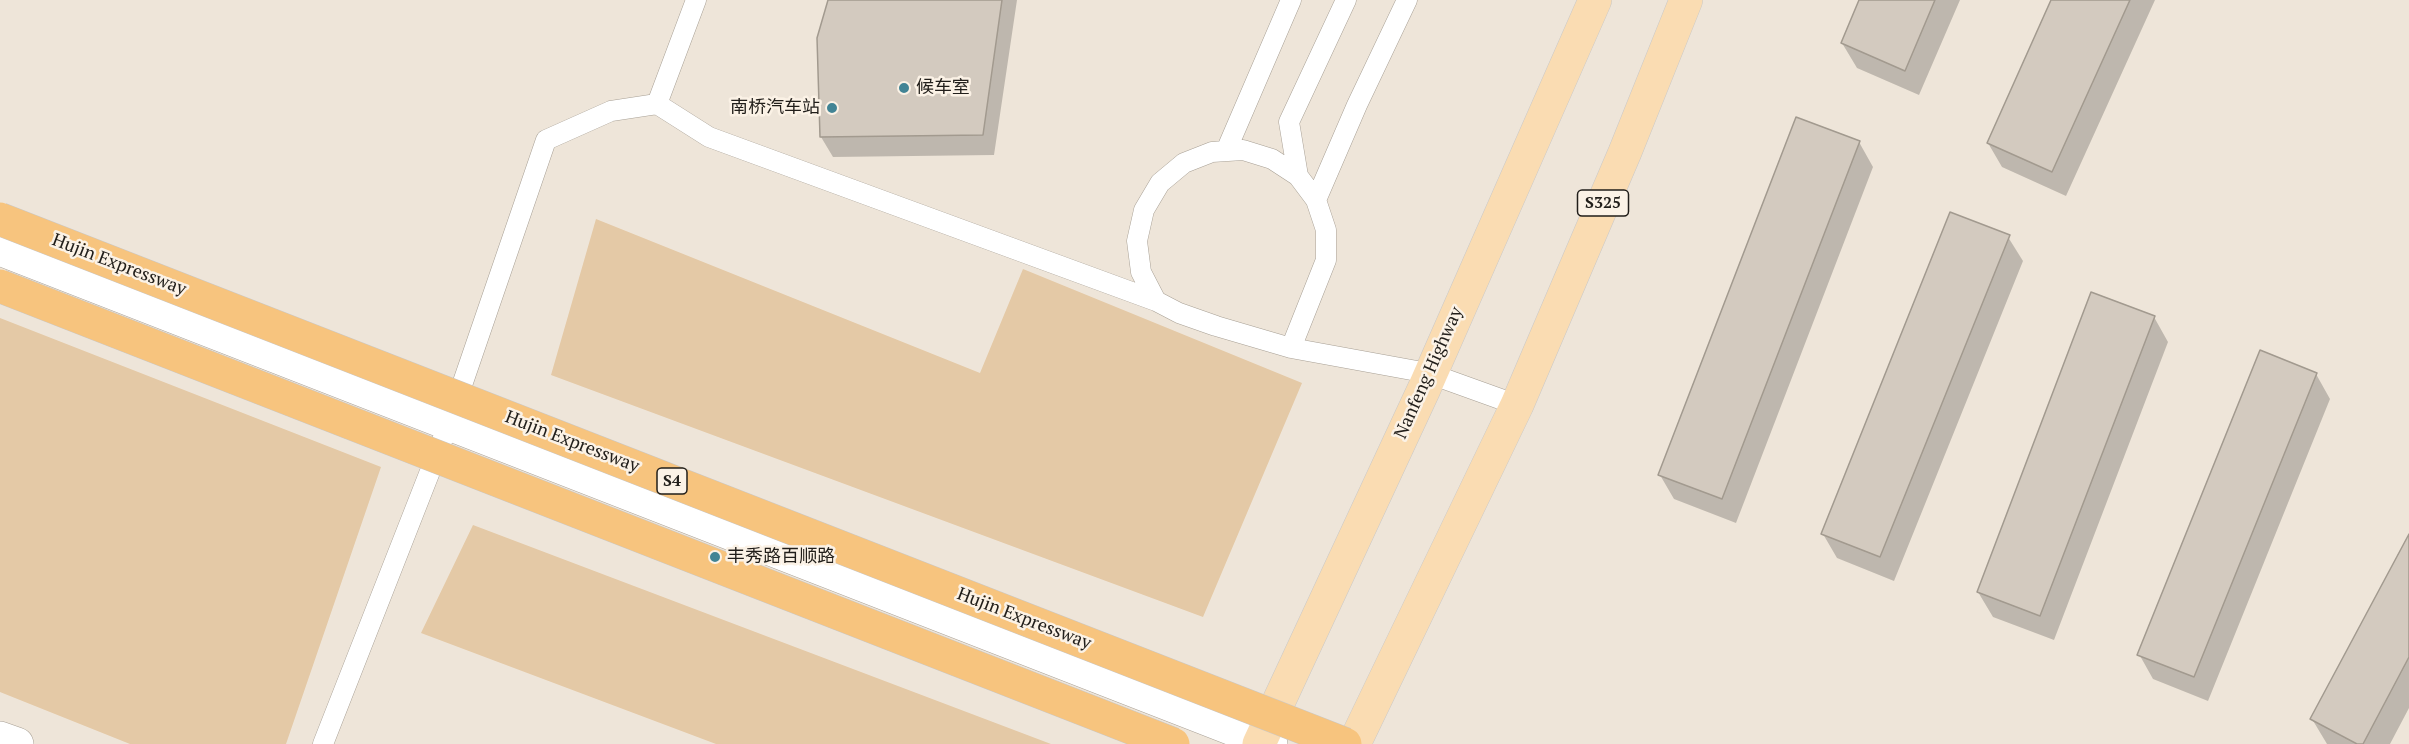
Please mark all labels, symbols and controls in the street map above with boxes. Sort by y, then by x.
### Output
place label: 候车室 [916,77,970,99]
marker: 候车室 [897,81,911,95]
place label: 南桥汽车站 [730,97,820,119]
marker: 南桥汽车站 [825,101,839,115]
road number: S325 [1578,190,1628,216]
street label: Hujin Expressway [49,229,189,301]
street label: Nanfeng Highway [1390,304,1468,442]
street label: Hujin Expressway [502,406,642,478]
road number: S4 [657,468,687,494]
place label: 丰秀路百顺路 [727,546,835,568]
marker: 丰秀路百顺路 [708,550,722,564]
street label: Hujin Expressway [954,583,1094,655]

